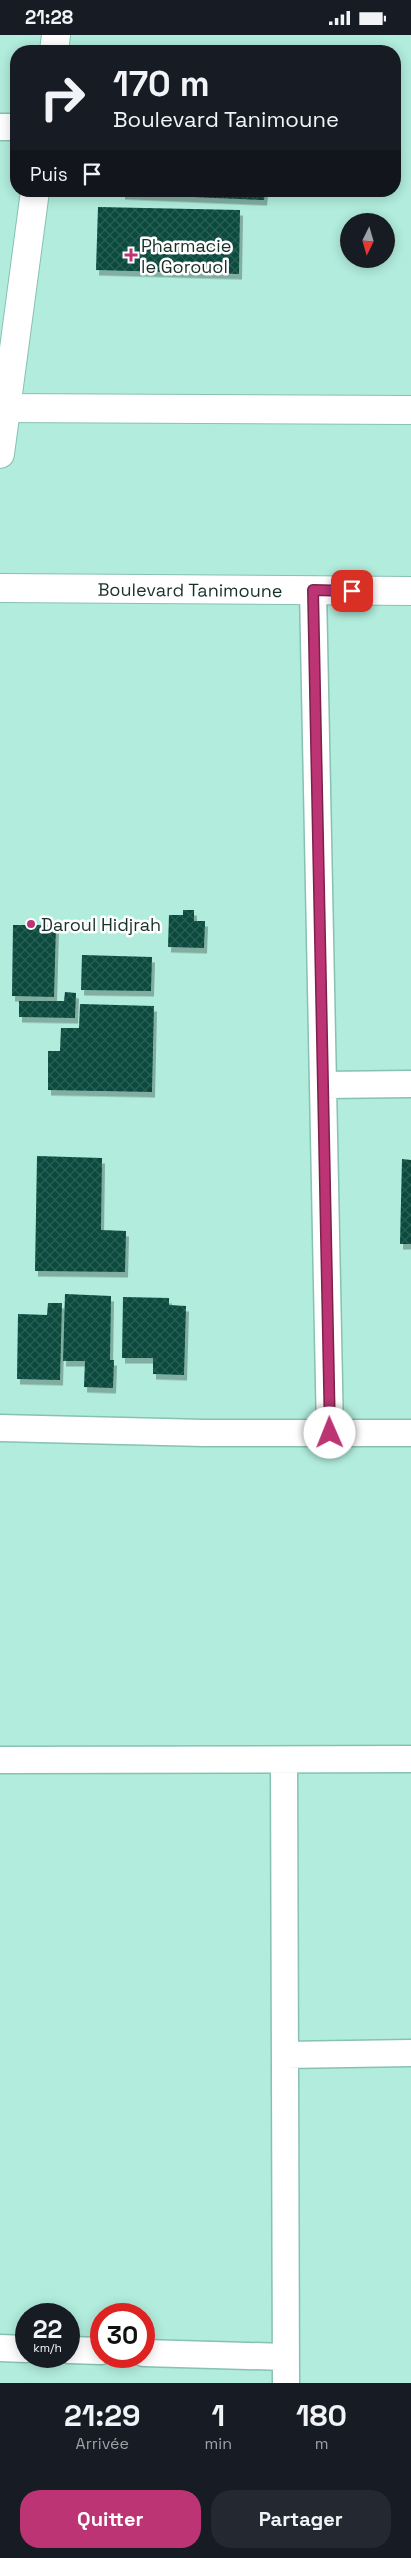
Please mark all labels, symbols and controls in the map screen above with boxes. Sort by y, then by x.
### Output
text: 21:28 [25,5,73,30]
text: 170 m [113,62,210,106]
icon: right [30,65,95,130]
text: Boulevard Tanimoune [113,105,339,133]
icon: arrive [78,160,106,188]
text: Puis [30,162,68,187]
north arrow [340,213,395,267]
map controls [340,213,395,268]
place label: Pharmacie le Gorouol [141,234,231,278]
marker: Pharmacie le Gorouol [125,249,137,261]
pin [331,570,373,612]
street label: Boulevard Tanimoune [97,577,283,602]
icon: arrive [338,577,366,605]
place label: Daroul Hidjrah [41,913,161,936]
marker: Daroul Hidjrah [25,918,37,930]
position arrow [303,1406,355,1458]
speed limit sign: 30 [90,2303,155,2368]
text: 22 [33,2313,62,2345]
text: km/h [33,2340,62,2356]
text: 21:29 [64,2396,141,2435]
text: 1 [212,2396,225,2435]
text: 180 [296,2396,347,2435]
text: Arrivée [76,2433,129,2454]
text: min [205,2433,232,2454]
text: m [315,2433,328,2454]
button: Quitter [20,2490,201,2548]
button: Partager [211,2490,391,2548]

